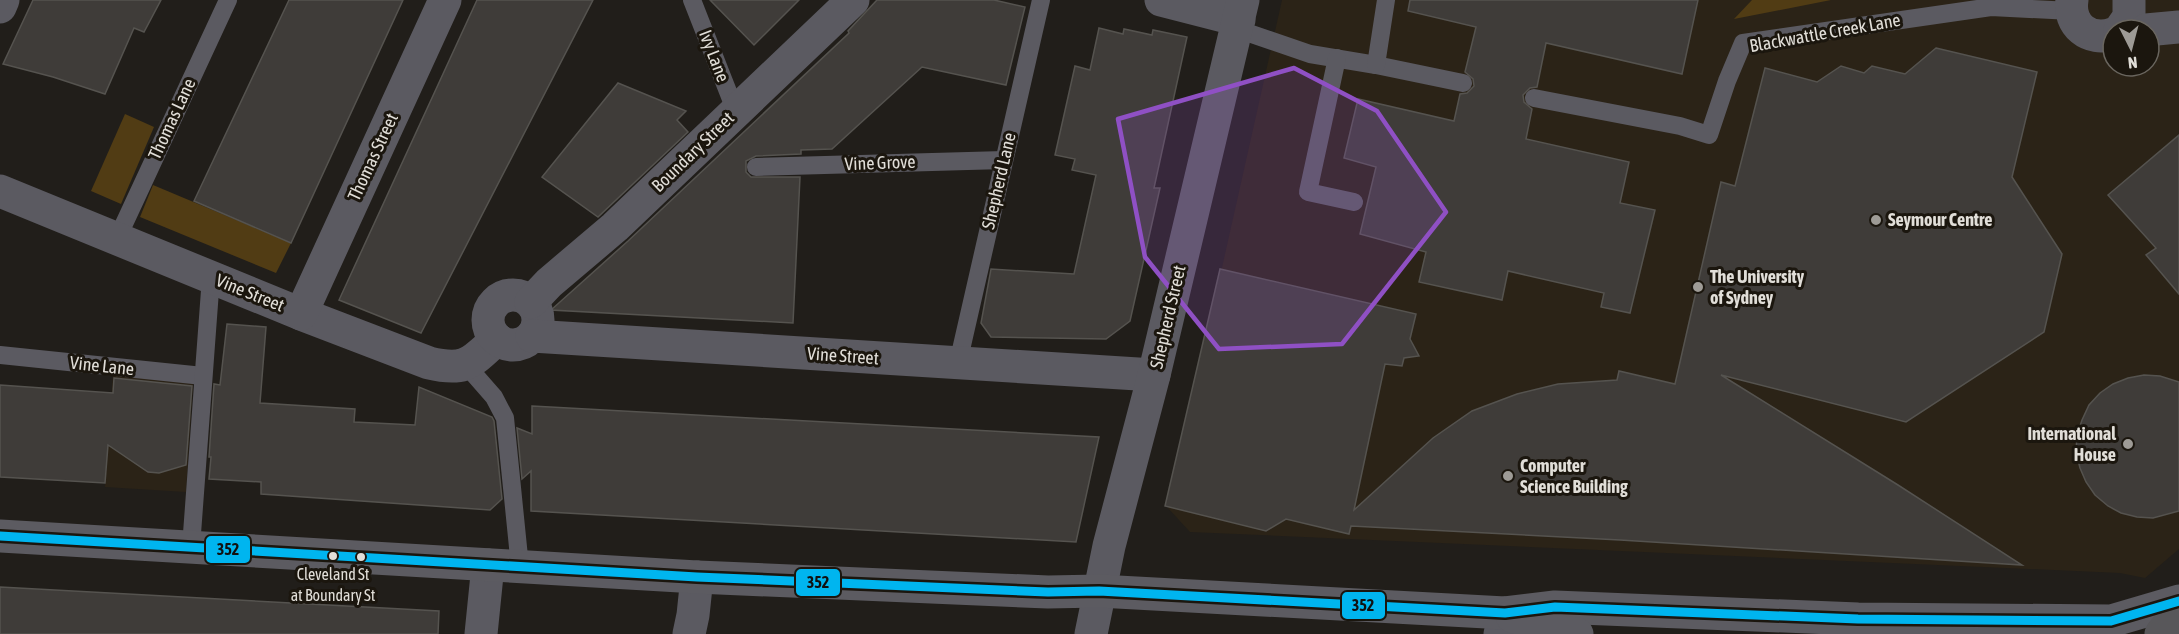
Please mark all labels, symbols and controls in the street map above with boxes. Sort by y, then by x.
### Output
street label: Blackwattle Creek Lane [1748,9,1902,56]
north arrow [2101,18,2161,78]
street label: Ivy Lane [695,27,734,85]
text: N [2127,53,2138,72]
street label: Thomas Lane [144,75,199,163]
street label: Boundary Street [647,107,738,196]
street label: Thomas Street [343,110,402,204]
street label: Shepherd Lane [977,131,1020,231]
street label: Vine Grove [844,151,916,174]
place label: Seymour Centre [1888,209,1993,230]
marker: Seymour Centre [1869,213,1883,227]
street label: Shepherd Street [1145,263,1190,371]
place label: The University of Sydney [1710,266,1805,308]
street label: Vine Street [213,269,287,316]
marker: The University of Sydney [1691,280,1705,294]
street label: Vine Street [806,343,880,368]
street label: Vine Lane [69,352,135,379]
place label: International House [2027,423,2116,465]
marker: International House [2121,437,2135,451]
place label: Computer Science Building [1520,455,1628,497]
marker: Computer Science Building [1501,469,1515,483]
line badge: 352 [205,535,251,564]
text: 352 [217,540,239,558]
marker: Cleveland St at Boundary St [327,550,339,562]
unlabelled marker [355,551,367,563]
place label: Cleveland St at Boundary St [291,565,376,605]
line badge: 352 [795,568,841,597]
text: 352 [807,573,829,591]
line badge: 352 [1341,591,1386,620]
text: 352 [1352,596,1374,614]

